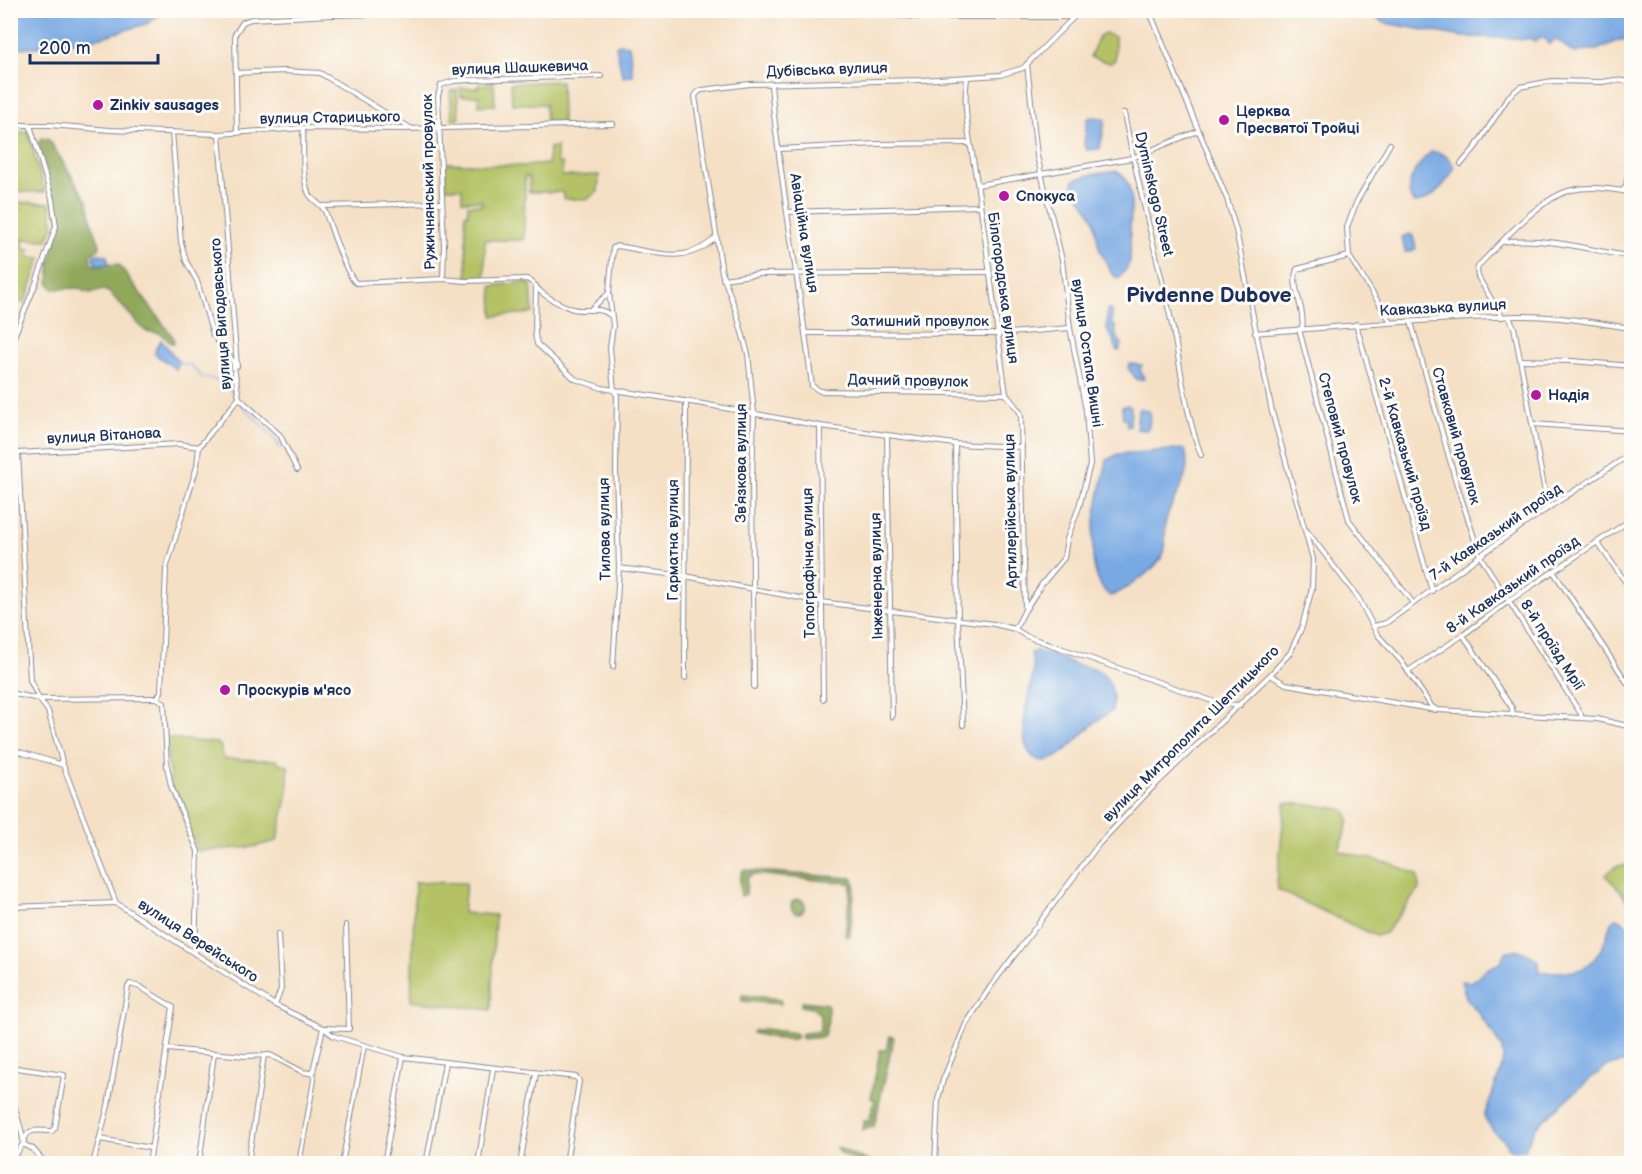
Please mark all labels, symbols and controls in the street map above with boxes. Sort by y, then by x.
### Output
scale bar [30,27,158,65]
text: 200 m [39,38,91,59]
street label: вулиця Шашкевича [451,56,589,80]
street label: Дубівська вулиця [766,58,888,82]
street label: Ружичнянський провулок [418,94,440,270]
place label: Zinkiv sausages [110,96,219,115]
marker: Zinkiv sausages [91,98,105,112]
place label: Церква Пресвятої Тройці [1236,102,1359,138]
street label: вулиця Старицького [260,107,401,129]
marker: Церква Пресвятої Тройці [1217,113,1231,127]
street label: Dyminskogo Street [1130,130,1178,259]
street label: Авіаційна вулиця [785,171,823,294]
place label: Спокуса [1016,187,1075,206]
marker: Спокуса [997,189,1011,203]
street label: Білогородська вулиця [983,211,1023,365]
street label: вулиця Вигодовського [206,237,236,391]
street label: вулиця Остапа Вишні [1067,278,1107,428]
district label: Pivdenne Dubove [1126,283,1292,308]
street label: Кавказька вулиця [1379,295,1507,321]
street label: Затишний провулок [851,312,989,331]
street label: Ставковий провулок [1427,365,1485,507]
street label: Дачний провулок [847,370,969,392]
street label: Степовий провулок [1313,370,1367,506]
street label: 2-й Кавказький проїзд [1374,375,1436,533]
place label: Надія [1548,386,1590,405]
marker: Надія [1529,388,1543,402]
street label: Звʼязкова вулиця [732,403,751,523]
street label: вулиця Вітанова [46,424,162,448]
street label: Артилерійська вулиця [1000,434,1022,589]
street label: Тилова вулиця [595,477,615,581]
street label: Гарматна вулиця [664,479,683,601]
street label: 7-й Кавказький проїзд [1426,479,1566,585]
street label: Топографічна вулиця [798,488,820,638]
street label: Інженерна вулиця [866,512,888,640]
street label: 8-й Кавказький проїзд [1443,532,1583,638]
street label: 8-й проїзд Мрії [1516,596,1589,694]
street label: вулиця Митрополита Шептицького [1099,642,1283,826]
place label: Проскурів м'ясо [237,681,351,700]
marker: Проскурів м'ясо [218,683,232,697]
street label: вулиця Верейського [134,895,262,987]

